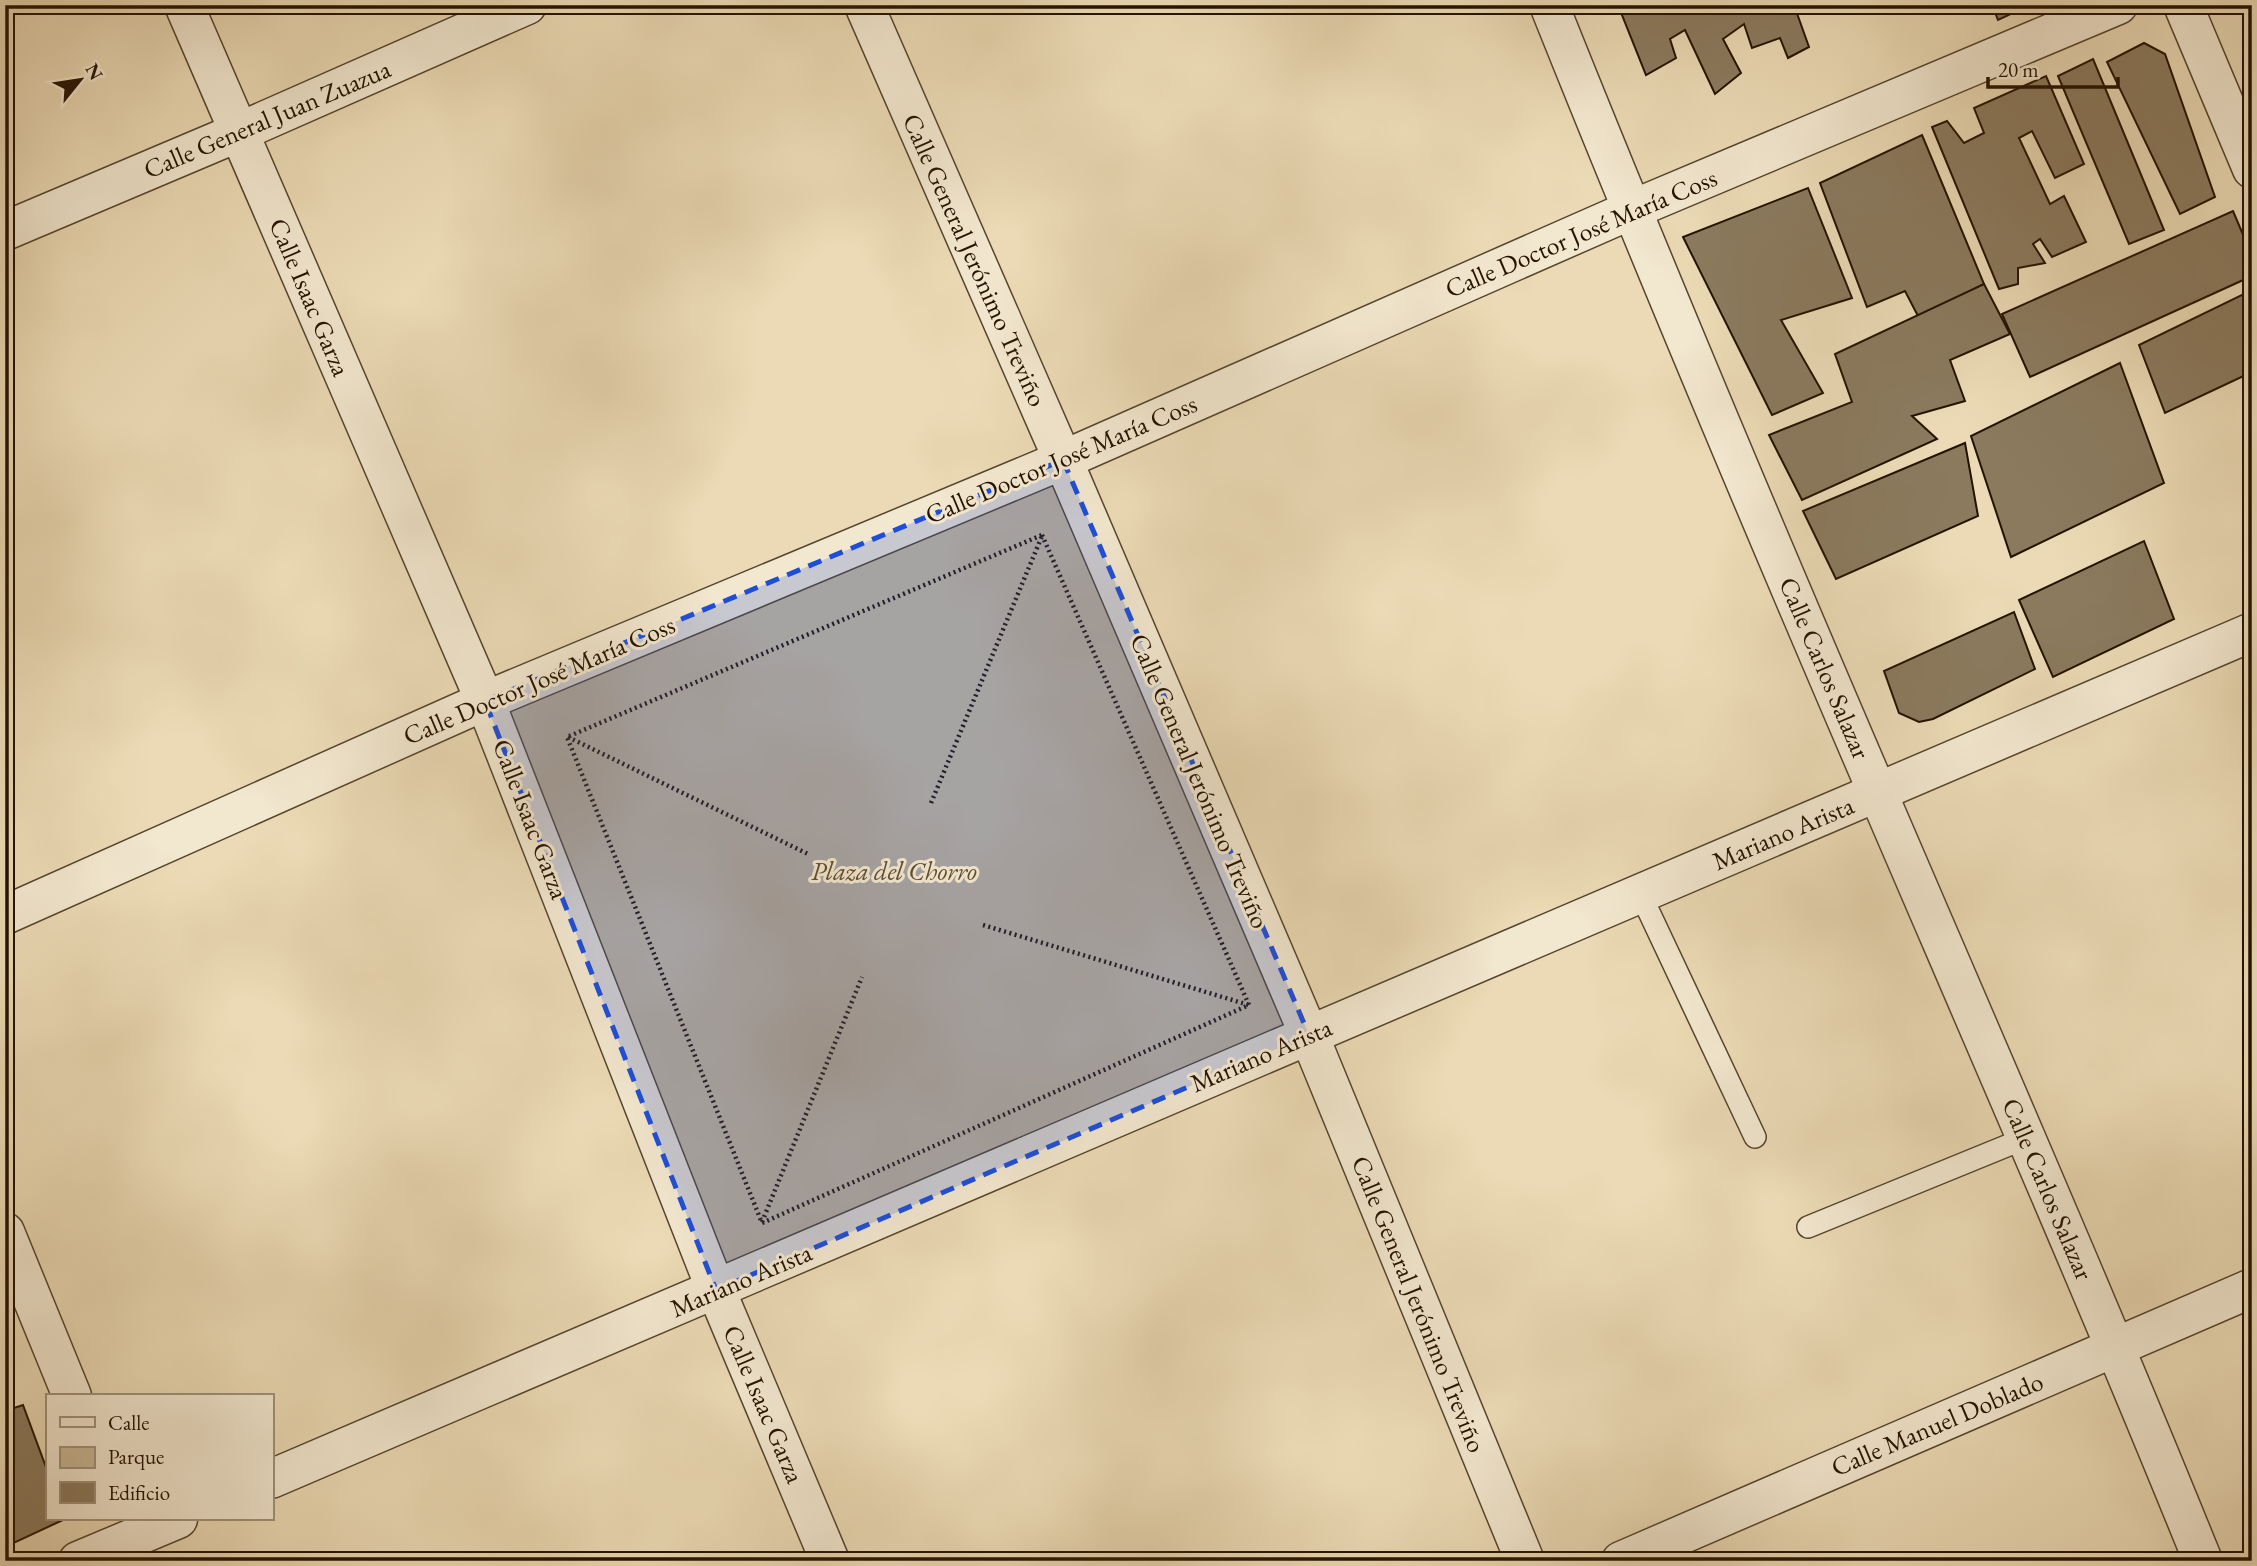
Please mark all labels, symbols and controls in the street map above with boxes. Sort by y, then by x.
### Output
north arrow [46,46,116,116]
scale bar [1988,46,2117,90]
street label: Calle General Juan Zuazua [138,51,396,186]
text: 20 m [1998,56,2039,83]
text: N [80,59,109,85]
street label: Calle General Jerónimo Treviño [895,108,1055,412]
street label: Calle Doctor José María Coss [1440,160,1722,306]
street label: Calle Isaac Garza [261,213,359,382]
street label: Calle Doctor José María Coss [920,386,1202,532]
street label: Calle Carlos Salazar [1771,572,1879,764]
street label: Calle Doctor José María Coss [398,607,680,753]
street label: Calle General Jerónimo Treviño [1122,628,1278,934]
street label: Calle Isaac Garza [485,734,577,904]
street label: Mariano Arista [1707,788,1859,878]
park label: Plaza del Chorro [811,854,977,888]
street label: Mariano Arista [1185,1010,1337,1100]
street label: Calle Carlos Salazar [1994,1093,2102,1285]
street label: Calle General Jerónimo Treviño [1344,1151,1494,1457]
street label: Mariano Arista [665,1235,817,1325]
street label: Calle Isaac Garza [715,1320,813,1489]
street label: Calle Manuel Doblado [1826,1364,2048,1484]
legend [46,1394,273,1520]
text: Calle [108,1409,150,1436]
text: Parque [108,1443,164,1470]
text: Edificio [108,1479,170,1506]

